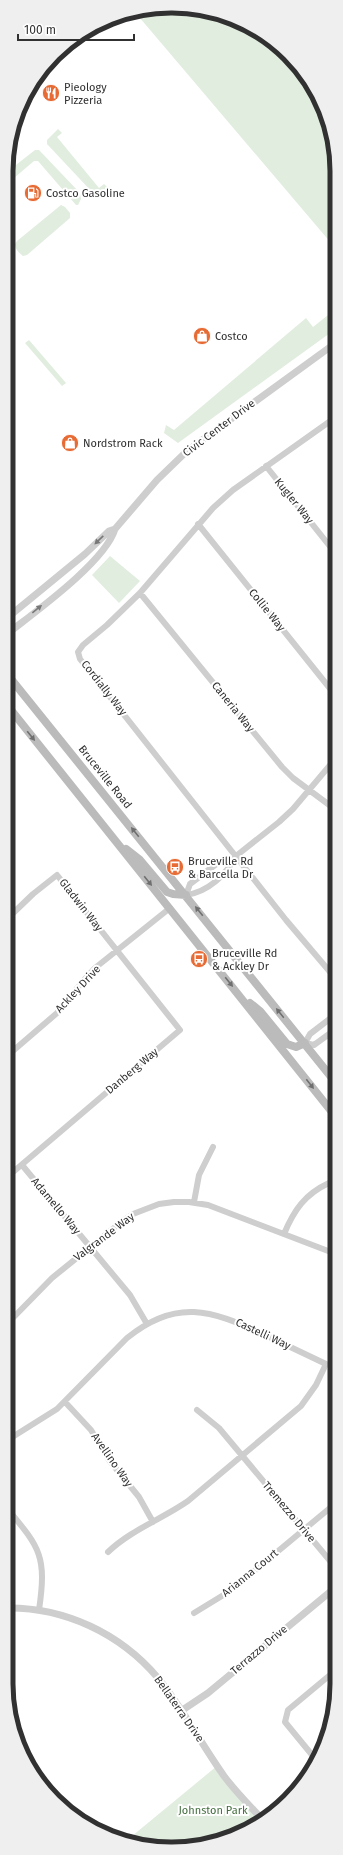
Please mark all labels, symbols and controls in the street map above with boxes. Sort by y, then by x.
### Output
scale bar [18,16,134,42]
text: 100 m [24,23,56,37]
place label: Pieology Pizzeria [64,81,107,107]
restaurant icon: Pieology Pizzeria [41,83,61,103]
fuel station icon: Costco Gasoline [23,183,43,203]
place label: Costco Gasoline [46,187,125,200]
shop icon: Costco [192,326,212,346]
place label: Costco [215,330,248,343]
street label: Civic Center Drive [180,397,258,459]
shop icon: Nordstrom Rack [60,433,80,453]
place label: Nordstrom Rack [83,437,163,450]
street label: Kugler Way [272,476,317,527]
one-way arrow [94,535,104,545]
street label: Collie Way [246,586,288,634]
one-way arrow [32,605,43,614]
street label: Cordially Way [78,658,130,719]
street label: Caneria Way [209,679,258,735]
one-way arrow [27,730,36,741]
street label: Bruceville Road [76,743,134,811]
one-way arrow [130,826,139,837]
place label: Bruceville Rd & Barcella Dr [188,855,254,881]
bus stop icon: Bruceville Rd & Barcella Dr [165,857,185,877]
one-way arrow [143,875,152,886]
street label: Gladwin Way [56,876,106,934]
one-way arrow [195,906,204,917]
place label: Bruceville Rd & Ackley Dr [212,947,277,973]
bus stop icon: Bruceville Rd & Ackley Dr [189,949,209,969]
street label: Ackley Drive [53,962,103,1016]
one-way arrow [224,977,233,988]
one-way arrow [276,1007,285,1018]
street label: Danberg Way [103,1045,161,1097]
one-way arrow [306,1078,314,1089]
street label: Adamello Way [29,1175,84,1237]
street label: Valgrande Way [71,1210,137,1264]
street label: Castelli Way [233,1316,293,1353]
street label: Avellino Way [89,1430,136,1490]
street label: Tremezzo Drive [260,1479,318,1545]
street label: Arianna Court [219,1546,281,1600]
street label: Terrazzo Drive [228,1623,290,1677]
street label: Bellaterra Drive [151,1673,207,1745]
park label: Johnston Park [178,1804,248,1817]

